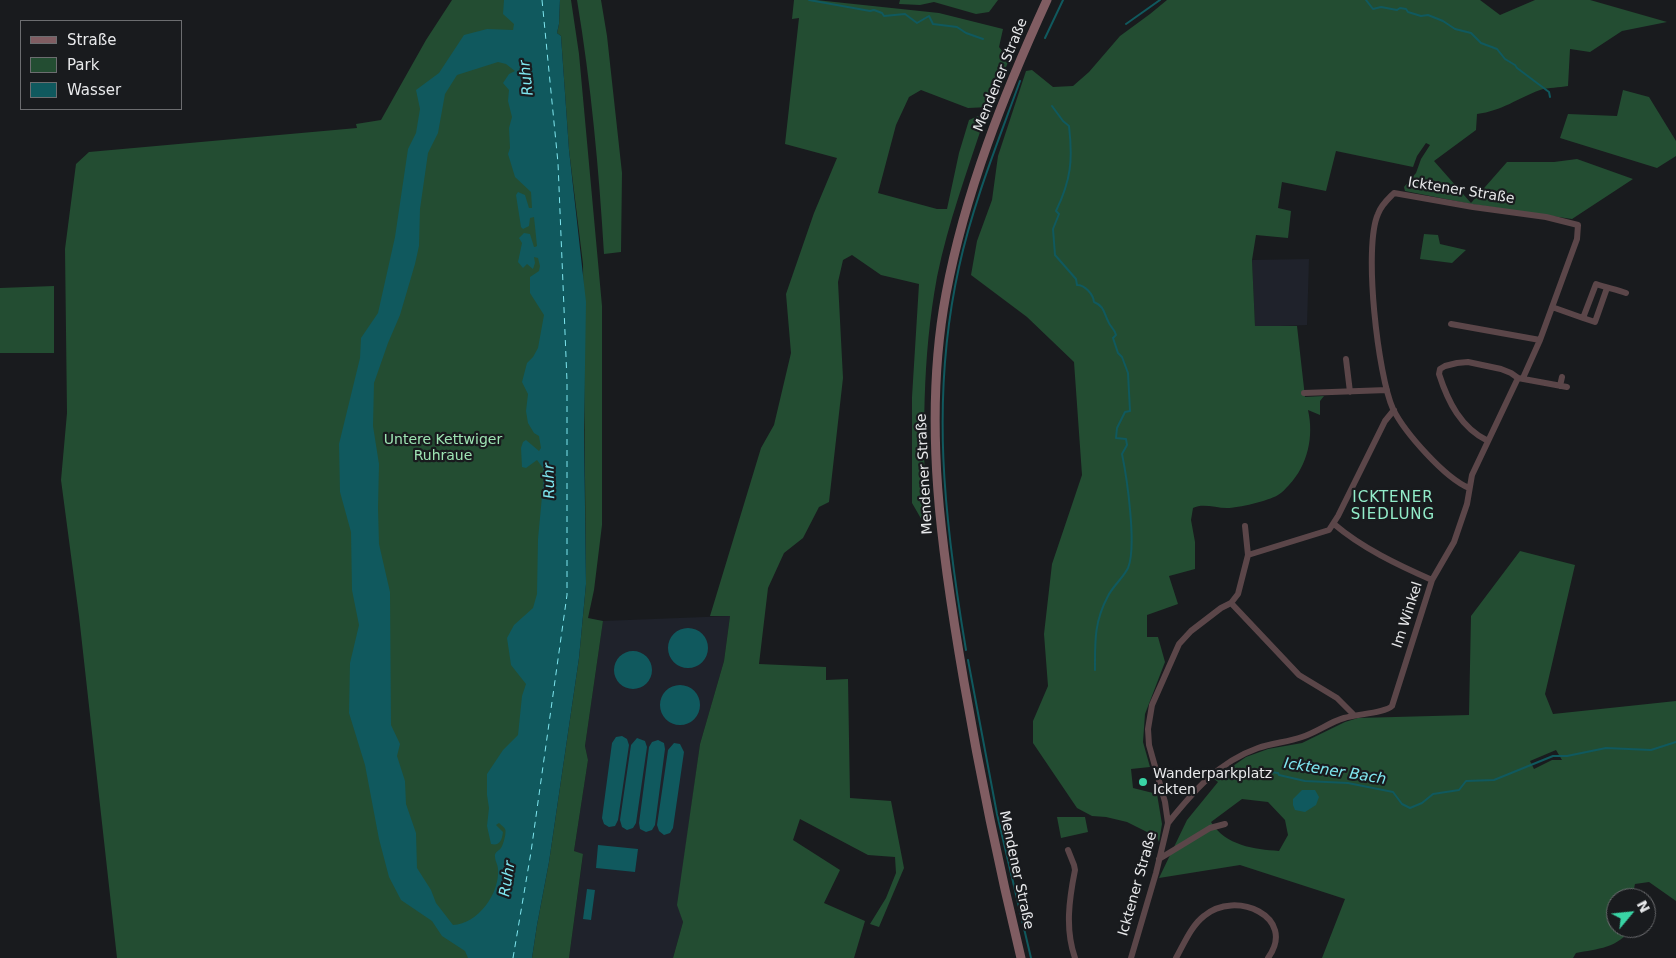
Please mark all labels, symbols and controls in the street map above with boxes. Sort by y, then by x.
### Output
street label: Mendener Straße [971,16,1031,134]
legend [20,20,182,110]
text: Straße [67,31,116,49]
text: Park [67,56,99,74]
water label: Ruhr [516,59,538,97]
text: Wasser [67,81,121,99]
street label: Icktener Straße [1406,174,1516,208]
street label: Mendener Straße [913,413,937,535]
park label: Untere Kettwiger Ruhraue [384,432,502,464]
water label: Ruhr [541,463,559,499]
district label: ICKTENER SIEDLUNG [1350,489,1436,524]
street label: Im Winkel [1389,580,1427,650]
water label: Icktener Bach [1283,755,1387,789]
place label: Wanderparkplatz Ickten [1153,766,1272,799]
marker: Wanderparkplatz Ickten [1137,776,1149,788]
street label: Mendener Straße [995,809,1037,931]
street label: Icktener Straße [1115,830,1161,938]
water label: Ruhr [496,860,520,898]
north arrow [1606,888,1656,938]
text: N [1634,897,1653,915]

